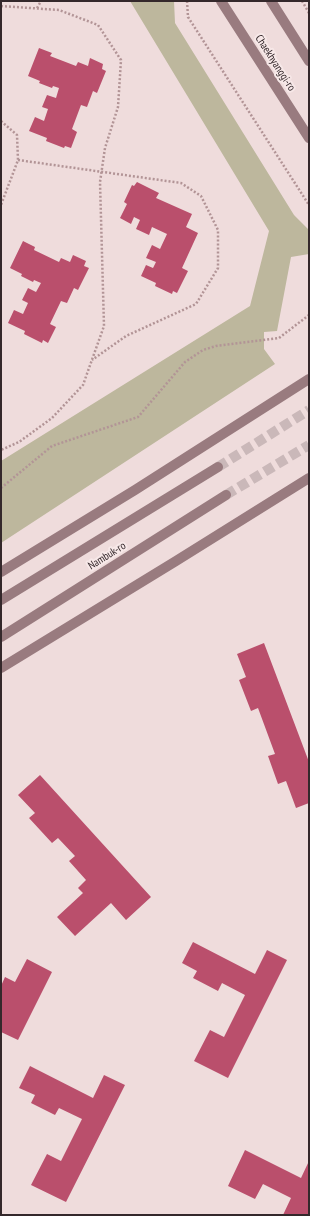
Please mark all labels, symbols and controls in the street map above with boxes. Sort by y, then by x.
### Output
street label: Chaekhyanggi-ro [252,33,298,93]
street label: Nambuk-ro [86,539,128,573]

